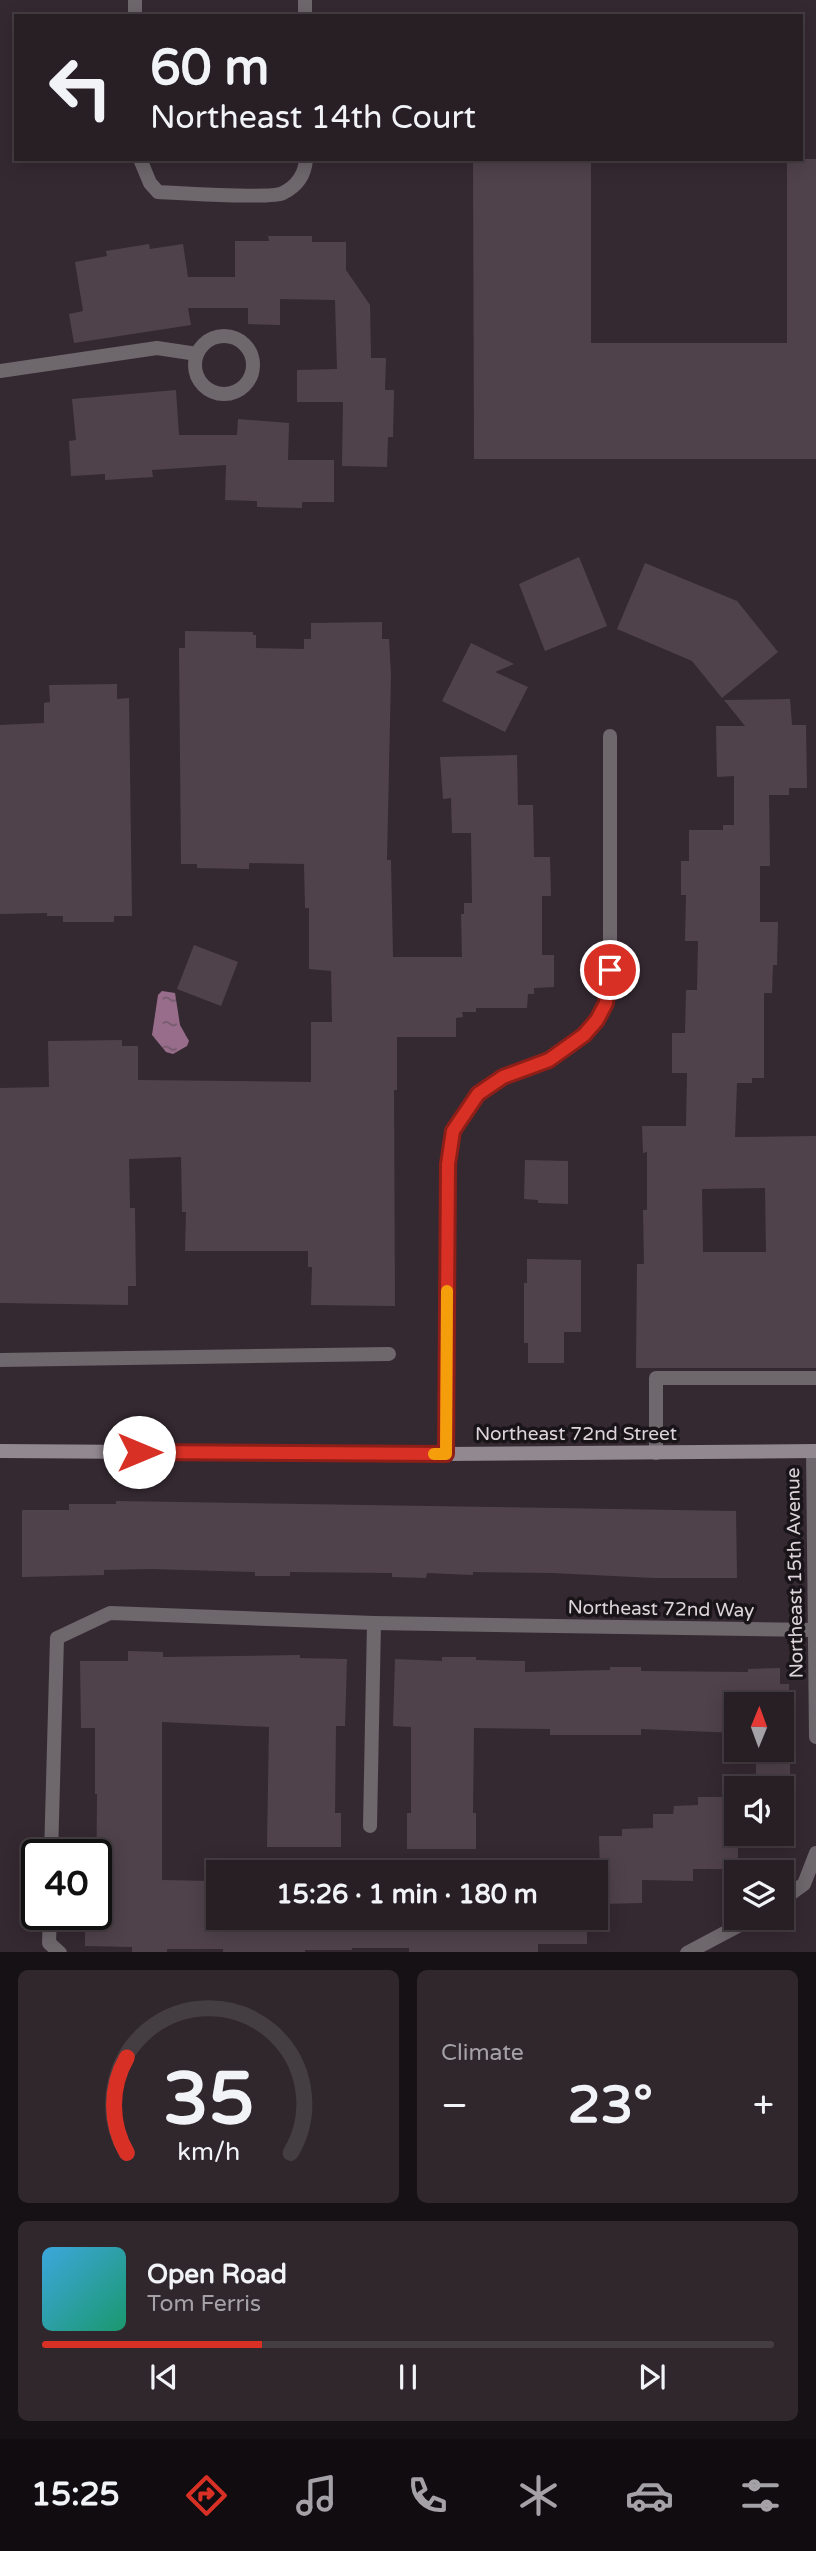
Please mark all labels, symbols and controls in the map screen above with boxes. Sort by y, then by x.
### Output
text: 60 m [150,39,269,98]
icon: left [35,42,126,133]
text: Northeast 14th Court [150,99,476,137]
pin [580,940,640,1000]
icon: arrive [591,951,629,989]
position arrow [102,1415,176,1489]
street label: Northeast 72nd Street [475,1423,677,1445]
street label: Northeast 15th Avenue [782,1467,808,1679]
street label: Northeast 72nd Way [567,1596,755,1622]
north arrow [724,1692,794,1762]
map controls [724,1692,794,1930]
button: sound [724,1776,794,1846]
speed limit sign: 40 [21,1839,112,1930]
button: layers [724,1860,794,1930]
text: 15:26 · 1 min · 180 m [276,1879,538,1910]
text: Climate [441,2039,524,2067]
text: 35 [163,2056,254,2144]
text: 23° [568,2074,653,2137]
text: − [441,2083,468,2129]
text: + [753,2083,774,2129]
text: km/h [177,2136,240,2166]
text: Open Road [147,2259,287,2290]
text: Tom Ferris [147,2290,261,2318]
icon: previous [145,2358,183,2396]
icon: pause [389,2358,427,2396]
icon: next [633,2358,671,2396]
icon: directions [182,2471,231,2520]
icon: music [292,2471,341,2520]
icon: phone [403,2471,452,2520]
icon: climate [514,2471,563,2520]
icon: car [625,2471,674,2520]
icon: filters [736,2471,785,2520]
text: 15:25 [31,2476,120,2514]

